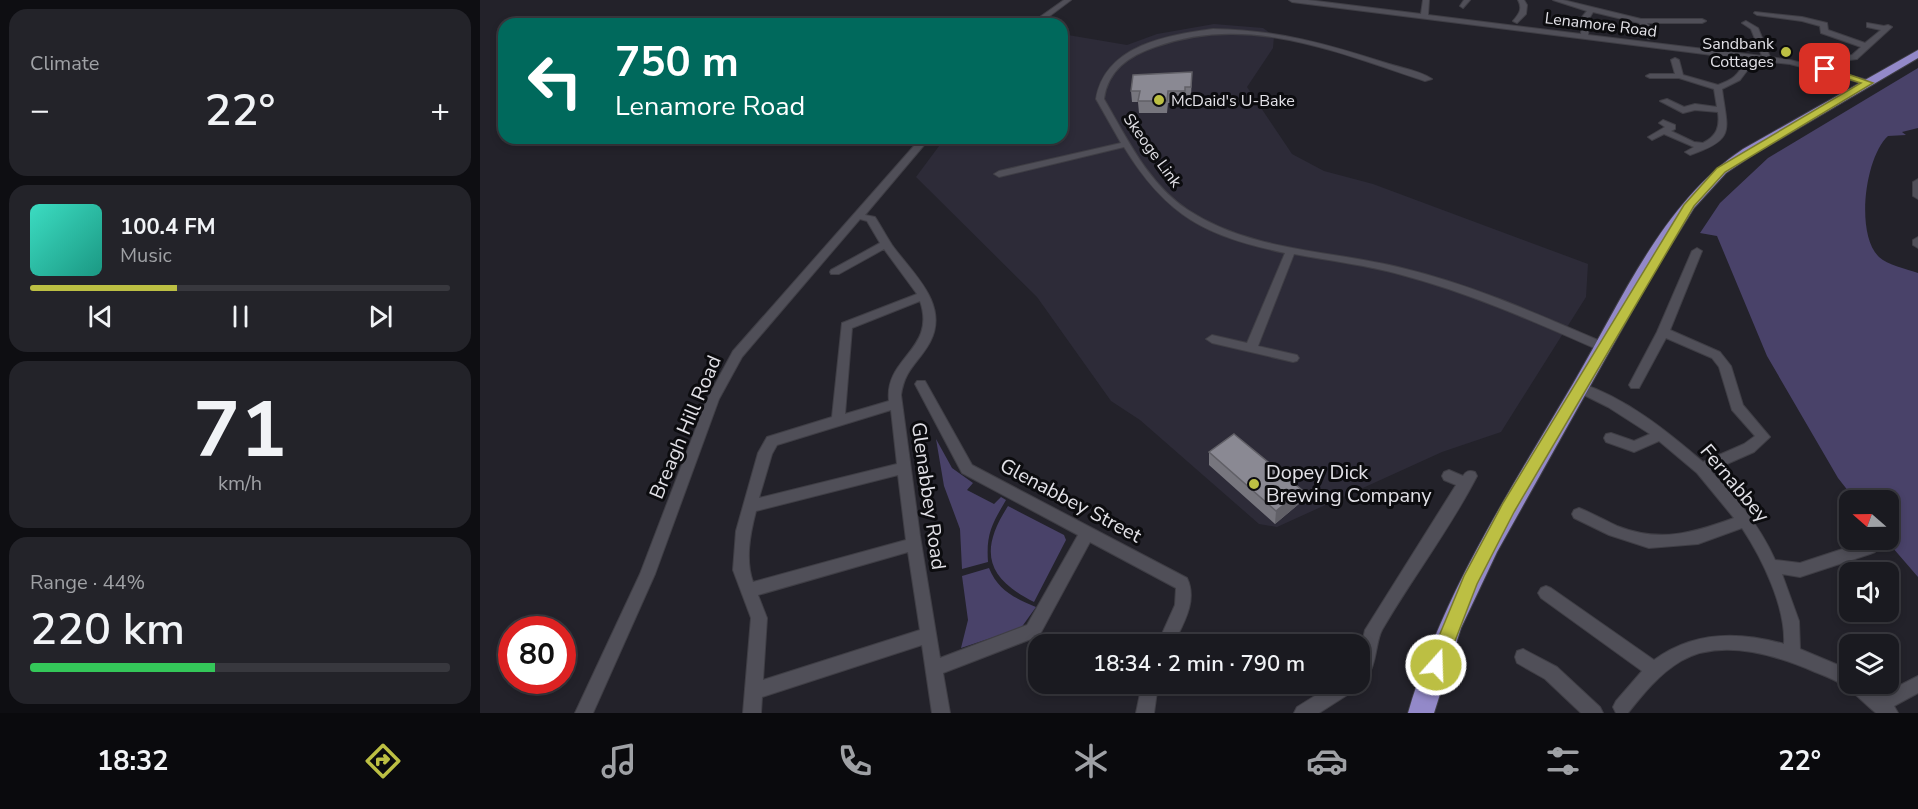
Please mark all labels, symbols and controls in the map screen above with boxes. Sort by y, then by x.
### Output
street label: Lenamore Road [1544,7,1658,43]
place label: Sandbank Cottages [1702,33,1775,73]
text: 750 m [615,34,739,91]
icon: left [516,42,594,120]
pin [1799,43,1850,94]
marker: Sandbank Cottages [1779,45,1793,59]
text: Climate [30,50,99,77]
icon: arrive [1808,52,1841,85]
text: 22° [205,80,275,141]
text: − [30,88,50,133]
text: + [430,88,450,133]
text: Lenamore Road [615,88,805,125]
place label: McDaid's U-Bake [1171,90,1295,112]
marker: McDaid's U-Bake [1152,93,1166,107]
street label: Skeoge Link [1118,109,1187,193]
text: 100.4 FM [120,212,216,242]
text: Music [120,242,172,269]
icon: previous [84,300,117,333]
icon: pause [224,300,257,333]
icon: next [364,300,397,333]
street label: Breagh Hill Road [643,351,728,503]
text: 71 [193,377,287,484]
street label: Glenabbey Road [905,421,952,572]
street label: Fernabbey [1694,438,1776,529]
street label: Glenabbey Street [995,452,1147,550]
place label: Dopey Dick Brewing Company [1266,459,1432,509]
text: km/h [218,470,262,497]
marker: Dopey Dick Brewing Company [1247,477,1261,491]
north arrow [1839,490,1899,550]
map controls [1839,490,1899,694]
button: sound [1839,562,1899,622]
text: Range · 44% [30,569,145,596]
text: 220 km [30,599,185,660]
speed limit sign: 80 [498,616,576,694]
position arrow [1404,633,1468,697]
button: layers [1839,634,1899,694]
text: 18:34 · 2 min · 790 m [1093,649,1305,679]
icon: directions [362,740,404,782]
icon: music [598,740,640,782]
icon: phone [834,740,876,782]
icon: climate [1070,740,1112,782]
icon: car [1306,740,1348,782]
icon: filters [1542,740,1584,782]
text: 18:32 [97,743,168,780]
text: 22° [1778,743,1821,780]

